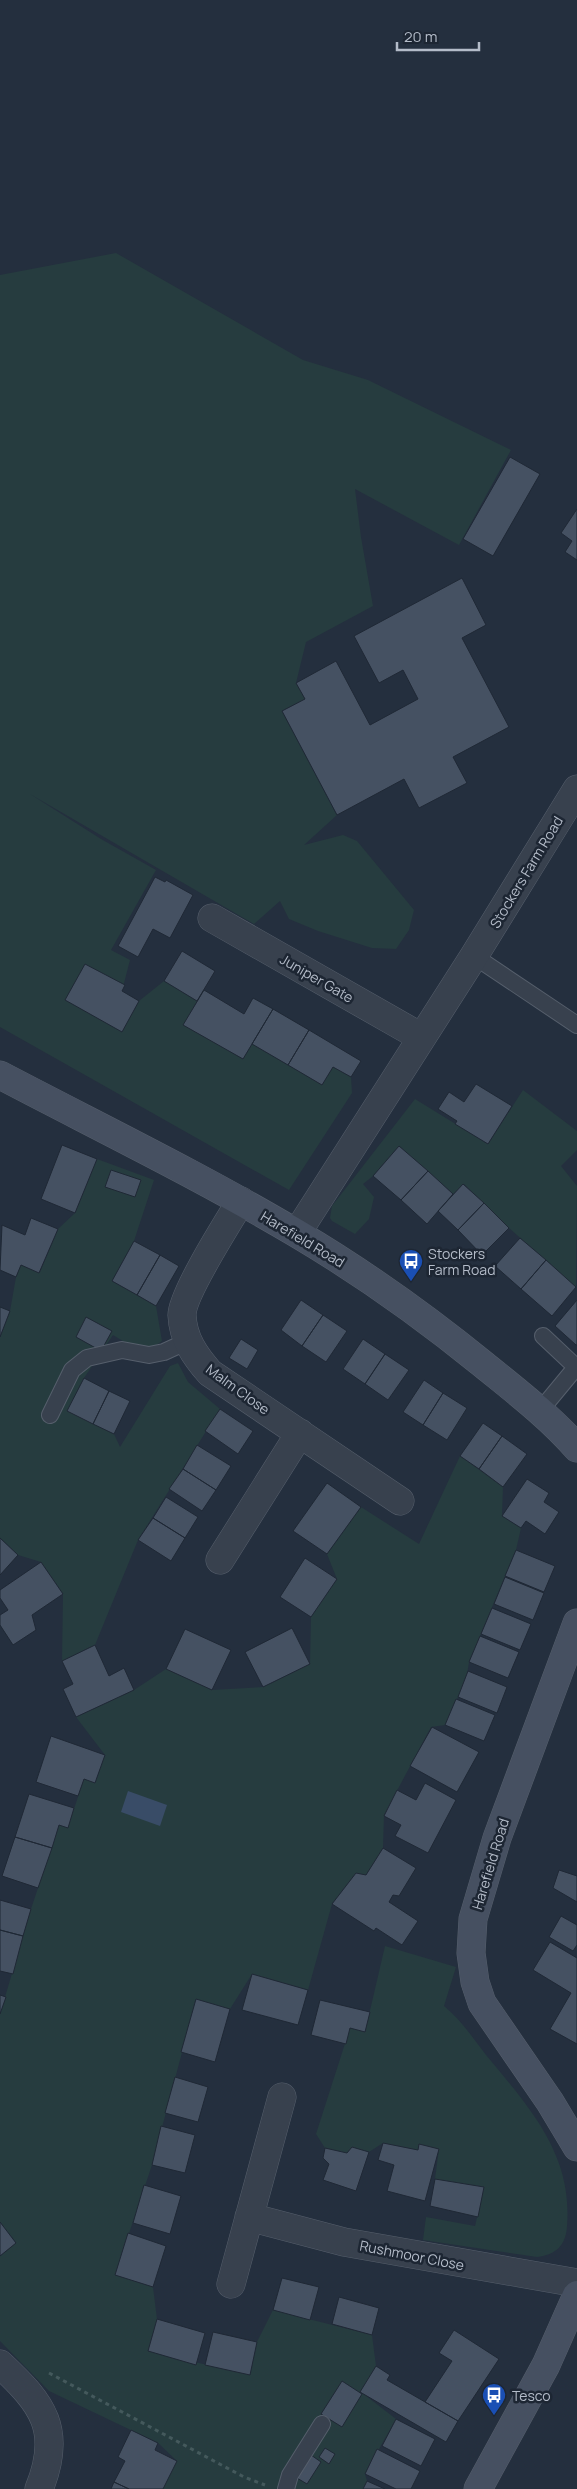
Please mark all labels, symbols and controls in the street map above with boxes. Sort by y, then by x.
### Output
scale bar [397,20,480,52]
text: 20 m [404,26,437,47]
street label: Stockers Farm Road [485,813,567,931]
street label: Juniper Gate [277,949,357,1007]
street label: Harefield Road [258,1206,348,1272]
place label: Stockers Farm Road [428,1244,495,1279]
bus stop icon: Stockers Farm Road [398,1248,424,1282]
street label: Malm Close [202,1359,274,1419]
street label: Harefield Road [467,1816,513,1912]
street label: Rushmoor Close [358,2236,466,2274]
bus stop icon: Tesco [481,2382,507,2416]
place label: Tesco [512,2386,551,2405]

